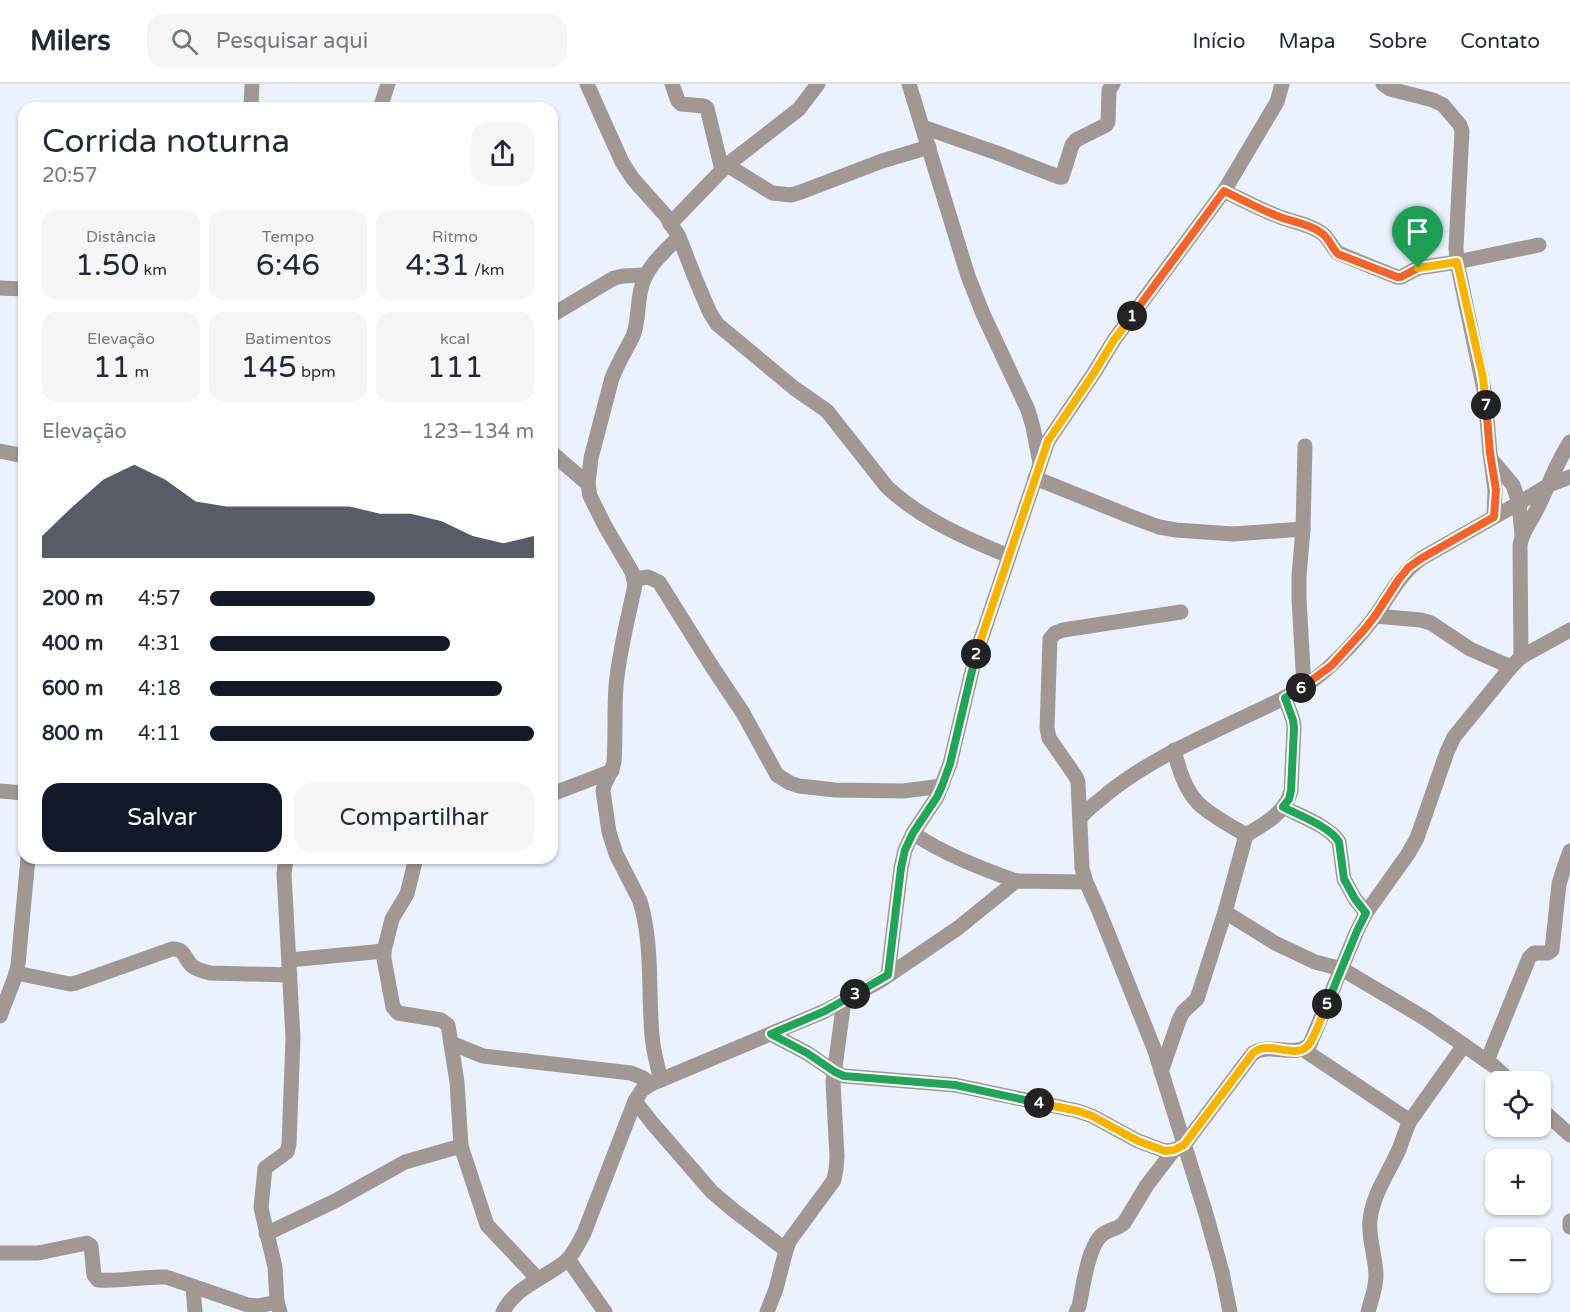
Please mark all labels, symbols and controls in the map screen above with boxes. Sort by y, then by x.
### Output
search box [147,14,567,68]
text: Milers [30,24,111,58]
icon: search [168,25,201,58]
text: Pesquisar aqui [216,28,368,54]
text: Início [1193,29,1245,54]
text: Mapa [1278,29,1336,54]
text: Sobre [1369,29,1427,54]
text: Contato [1460,29,1540,54]
text: Corrida noturna [42,122,290,161]
button: share [471,122,534,185]
text: 20:57 [42,164,97,188]
pin [1392,206,1443,268]
icon: arrive [1401,215,1434,248]
text: Distância [86,227,156,247]
text: Tempo [262,227,314,247]
text: Ritmo [432,227,478,247]
text: 1.50 [75,247,139,284]
text: 6:46 [256,247,320,284]
text: 4:31 [406,247,470,284]
text: km [139,260,167,280]
text: /km [470,260,504,280]
pin: 1 [1117,301,1147,331]
text: 1 [1127,306,1137,326]
text: Elevação [87,329,155,349]
text: Batimentos [245,329,331,349]
text: kcal [440,329,470,349]
text: 11 [93,349,130,386]
text: 145 [240,349,297,386]
text: 111 [427,349,483,386]
text: m [130,362,149,382]
text: bpm [297,362,336,382]
pin: 7 [1471,390,1501,420]
text: 7 [1481,395,1491,415]
text: Elevação [42,420,127,444]
text: 123–134 m [421,420,534,444]
text: 200 m [42,587,103,611]
text: 4:57 [138,587,181,611]
text: 400 m [42,632,103,656]
text: 4:31 [138,632,181,656]
pin: 2 [961,639,991,669]
text: 2 [971,644,981,664]
pin: 6 [1286,673,1316,703]
text: 600 m [42,677,103,701]
text: 4:18 [138,677,181,701]
text: 6 [1296,678,1306,698]
text: 800 m [42,722,103,746]
text: 4:11 [138,722,181,746]
button: Salvar [42,783,282,852]
button: Compartilhar [294,783,534,852]
pin: 3 [840,979,870,1009]
text: 3 [850,984,860,1004]
pin: 5 [1312,989,1342,1019]
text: 5 [1322,994,1332,1014]
map controls [1485,1071,1551,1293]
button: locate [1485,1071,1551,1137]
pin: 4 [1024,1088,1054,1118]
text: 4 [1034,1093,1044,1113]
button: + [1485,1149,1551,1215]
button: − [1485,1227,1551,1293]

